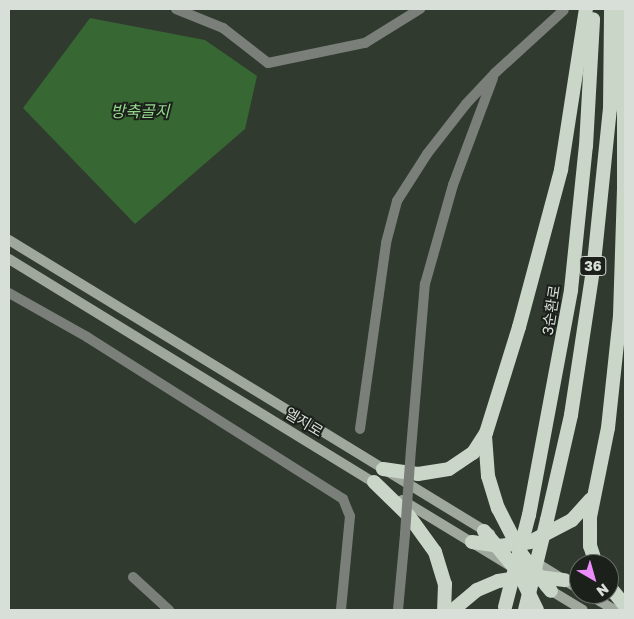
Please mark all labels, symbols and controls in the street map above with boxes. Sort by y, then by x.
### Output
water label: 방축골지 [111,101,169,121]
road number: 36 [579,255,607,278]
street label: 3순환로 [538,284,564,336]
street label: 엘지로 [282,404,326,440]
north arrow [569,554,619,604]
text: N [594,580,612,600]

